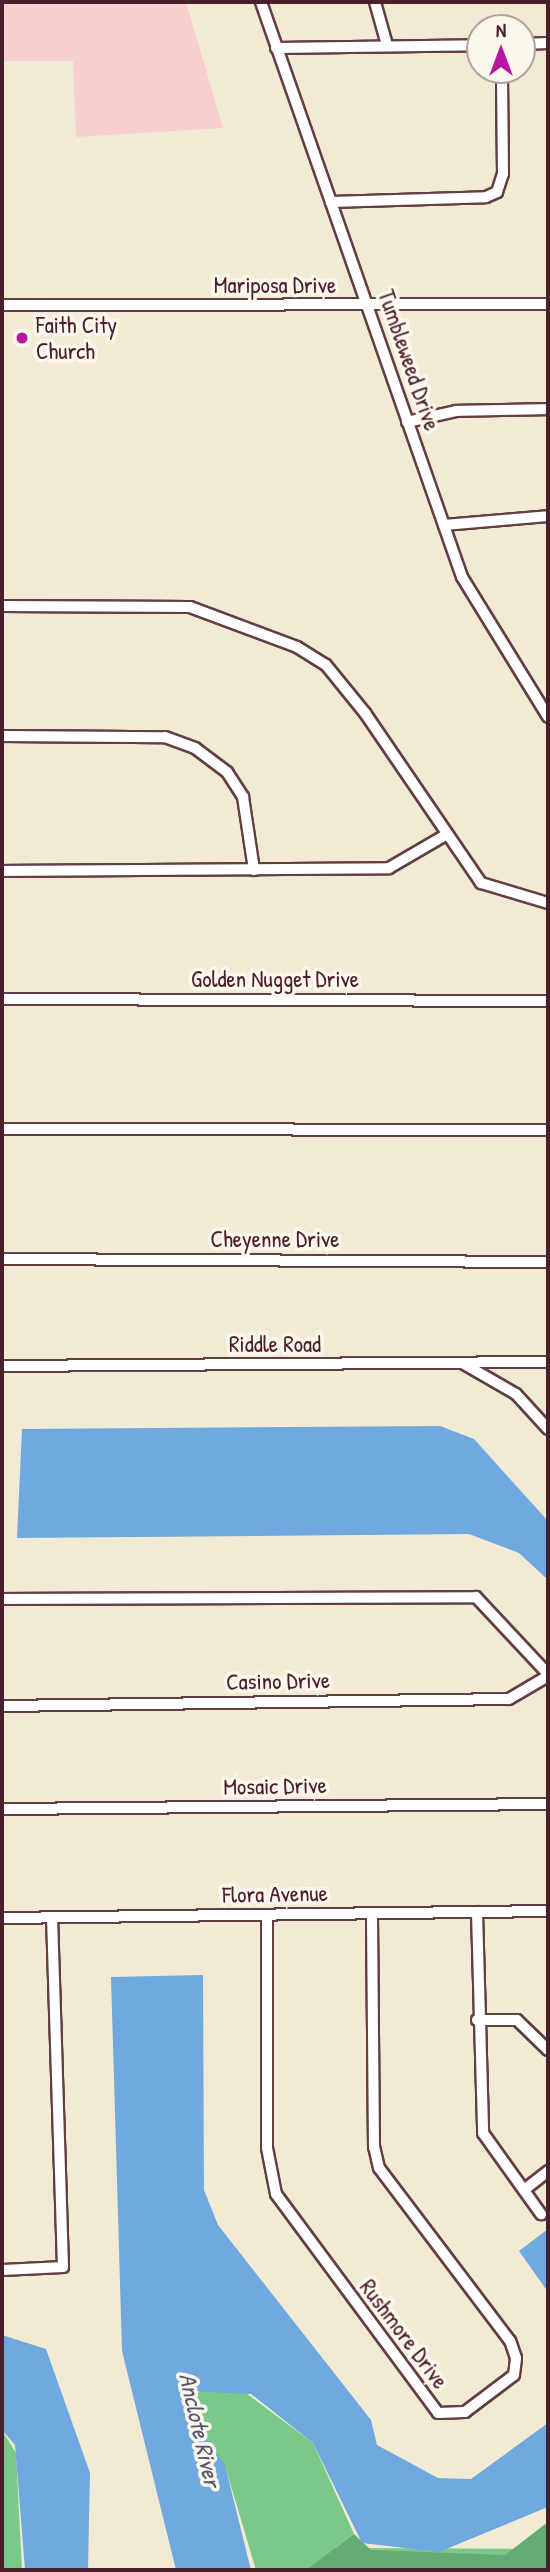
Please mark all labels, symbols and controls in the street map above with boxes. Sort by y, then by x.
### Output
north arrow [466,14,536,84]
text: N [496,17,506,43]
street label: Mariposa Drive [214,271,336,299]
street label: Tumbleweed Drive [372,286,446,434]
place label: Faith City Church [36,311,117,365]
marker: Faith City Church [14,330,30,346]
street label: Golden Nugget Drive [191,965,359,993]
street label: Cheyenne Drive [211,1225,339,1253]
street label: Riddle Road [229,1330,321,1358]
street label: Casino Drive [226,1666,330,1696]
street label: Mosaic Drive [223,1771,327,1801]
street label: Flora Avenue [222,1879,328,1909]
street label: Rushmore Drive [354,2274,454,2394]
water label: Anclote River [173,2370,227,2490]

